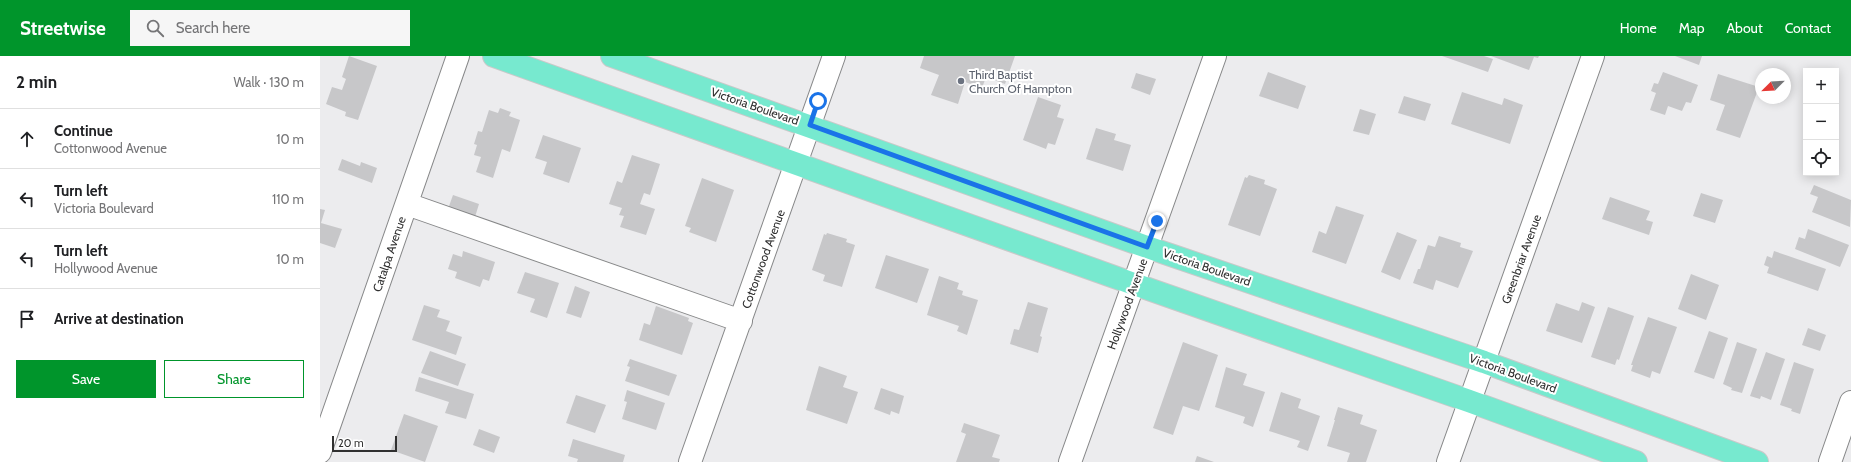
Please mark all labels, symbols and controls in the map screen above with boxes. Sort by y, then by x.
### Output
search box [130,10,410,46]
text: Streetwise [20,17,106,40]
icon: search [144,17,166,39]
text: Search here [176,19,250,37]
text: Home [1620,19,1657,37]
text: Map [1679,19,1704,37]
text: About [1726,19,1763,37]
text: Contact [1785,19,1831,37]
place label: Third Baptist Church Of Hampton [969,67,1072,96]
north arrow [1755,68,1791,104]
map controls [1803,68,1839,176]
button: + [1803,68,1839,104]
text: 2 min [16,72,57,92]
text: Walk · 130 m [233,74,304,90]
marker: Third Baptist Church Of Hampton [956,76,966,86]
street label: Victoria Boulevard [709,84,801,128]
route start [809,92,827,110]
button: − [1803,104,1839,140]
text: Continue [54,122,113,140]
icon: ahead [16,128,38,150]
text: 10 m [276,131,304,147]
text: Cottonwood Avenue [54,140,167,156]
button: locate [1803,140,1839,176]
text: Turn left [54,182,108,200]
icon: left [16,188,38,210]
text: 110 m [272,191,304,207]
text: Victoria Boulevard [54,200,154,216]
street label: Cottonwood Avenue [738,207,788,311]
route end [1148,212,1166,230]
street label: Greenbriar Avenue [1498,212,1544,306]
street label: Catalpa Avenue [369,214,409,294]
text: Turn left [54,242,108,260]
street label: Victoria Boulevard [1161,245,1253,289]
icon: left [16,248,38,270]
text: 10 m [276,251,304,267]
street label: Hollywood Avenue [1104,256,1150,352]
text: Hollywood Avenue [54,260,158,276]
icon: arrive [16,308,38,330]
text: Arrive at destination [54,310,184,328]
street label: Victoria Boulevard [1467,350,1559,396]
button: Save [16,360,156,398]
button: Share [164,360,304,398]
scale bar [332,434,397,453]
text: 20 m [338,436,364,450]

